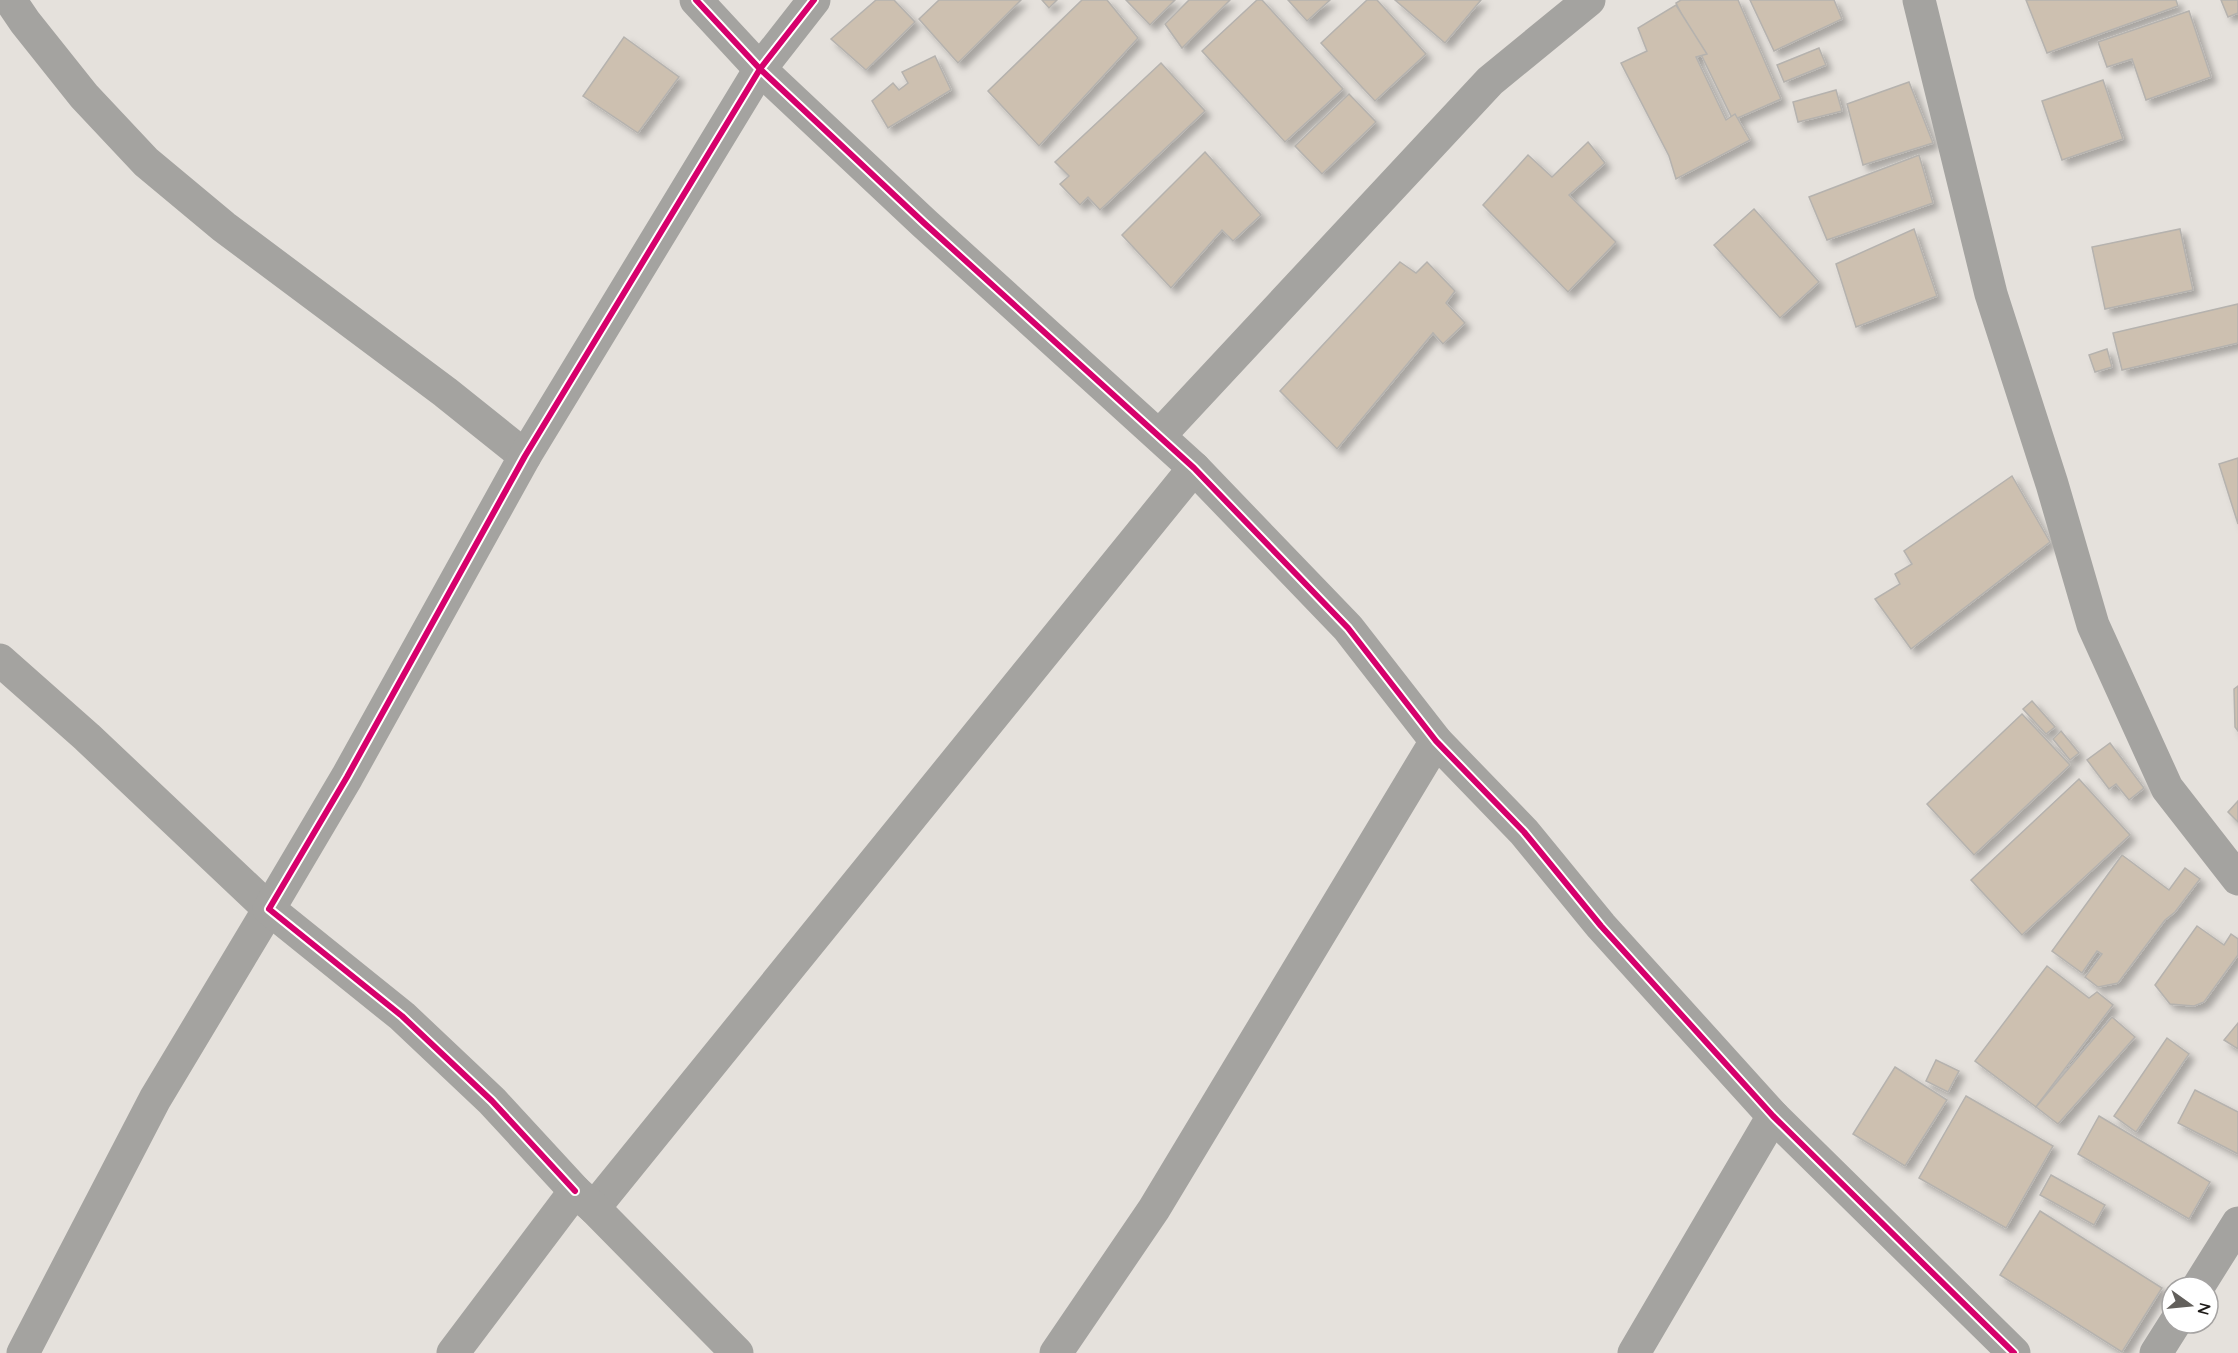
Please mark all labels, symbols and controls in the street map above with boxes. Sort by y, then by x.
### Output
north arrow [2160,1275,2220,1335]
text: N [2193,1301,2216,1317]

